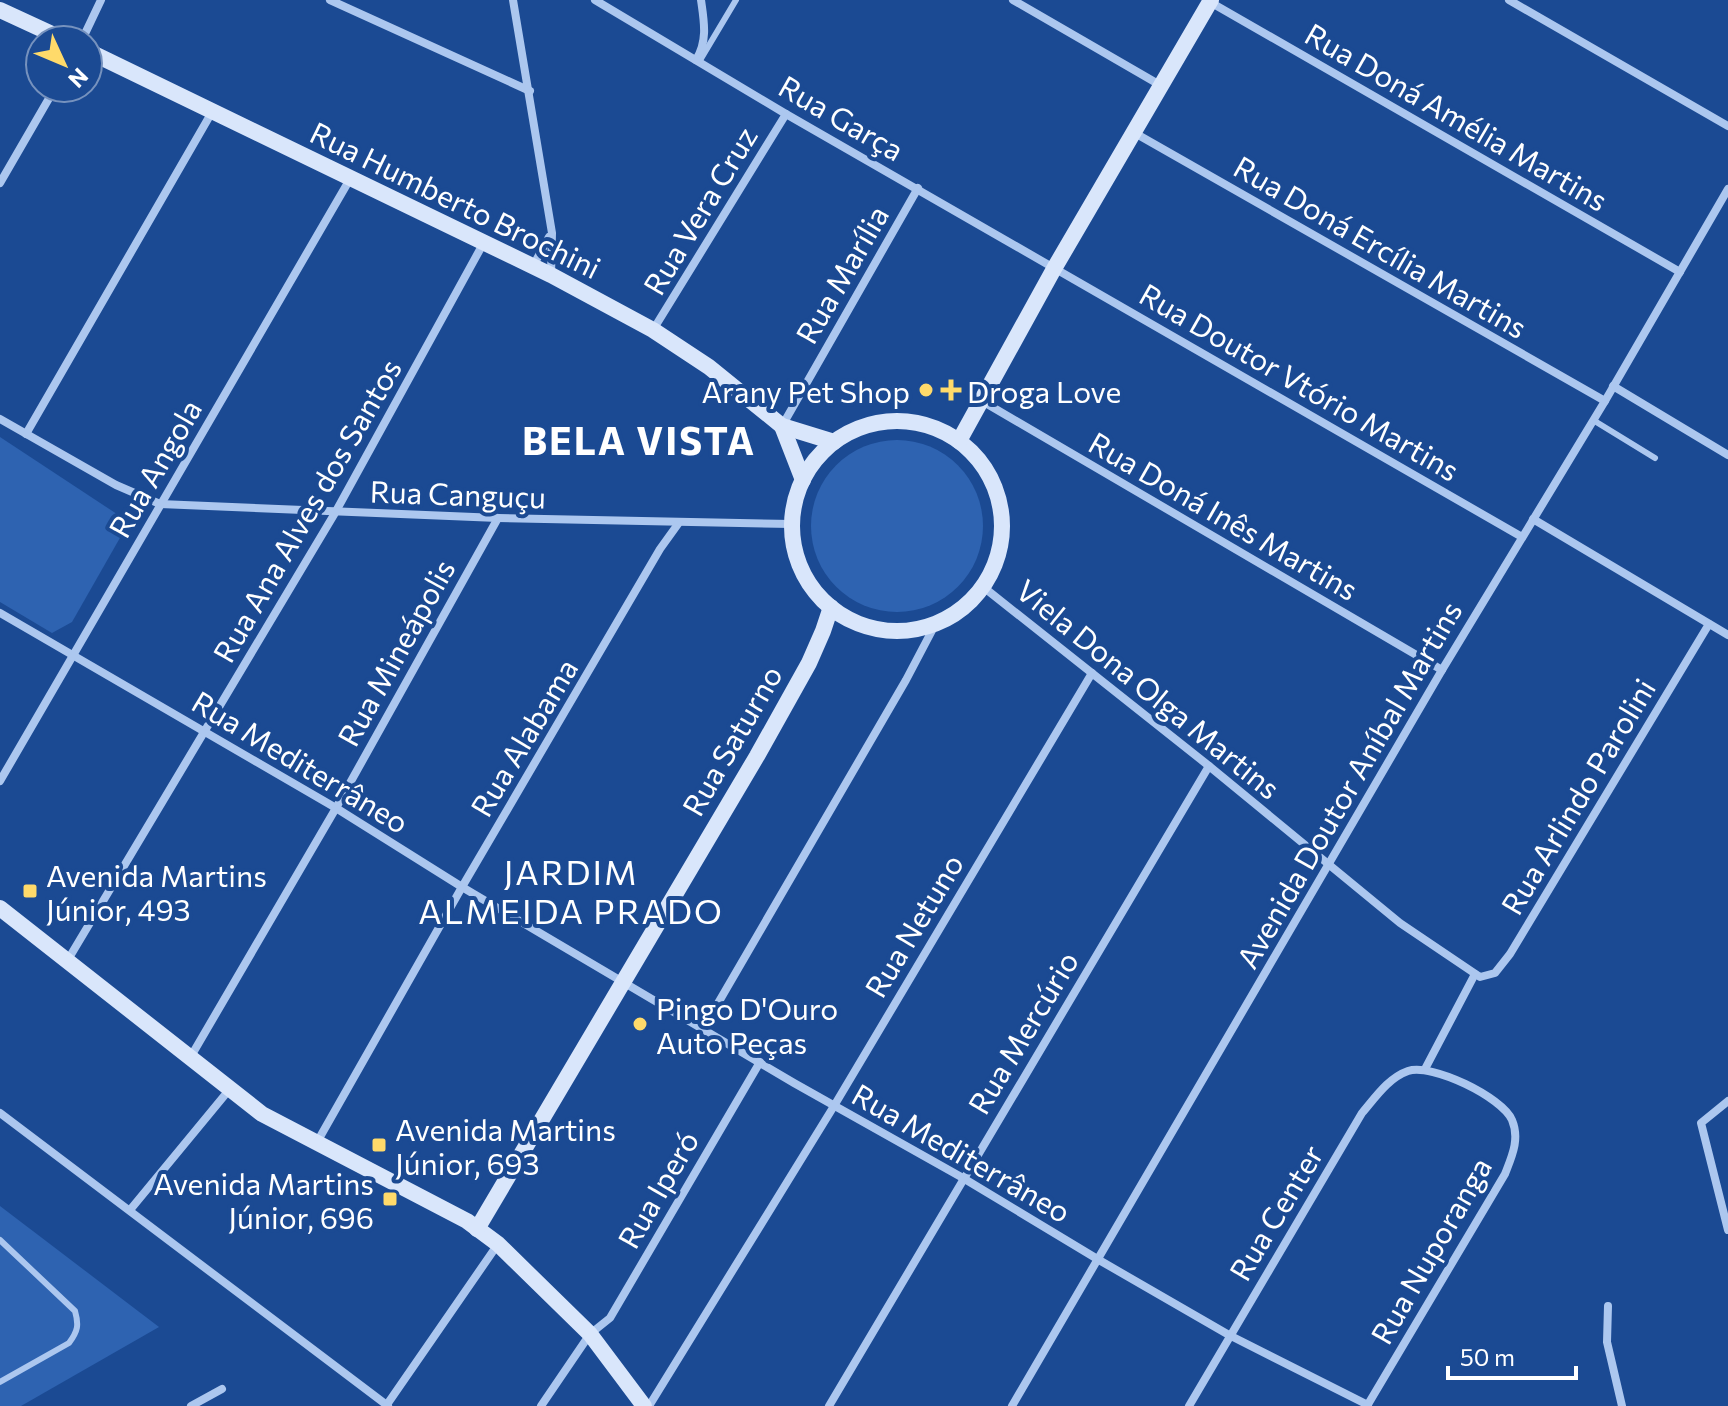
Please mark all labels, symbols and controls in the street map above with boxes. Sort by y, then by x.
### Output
street label: Rua Doná Amélia Martins [1299,14,1615,218]
north arrow [24,24,104,104]
text: N [63,63,94,94]
street label: Rua Garça [773,67,911,167]
street label: Rua Humberto Brochini [305,113,607,285]
street label: Rua Vera Cruz [634,119,764,301]
street label: Rua Doná Ercília Martins [1228,147,1534,345]
street label: Rua Marília [787,198,895,350]
street label: Rua Doutor Vtório Martins [1134,274,1466,488]
street label: Rua Ana Alves dos Santos [204,352,408,668]
place label: Arany Pet Shop [701,372,910,409]
place label: Droga Love [967,372,1121,409]
marker: Arany Pet Shop [917,381,935,399]
marker: Droga Love [942,381,960,399]
street label: Rua Angola [100,392,208,544]
district label: BELA VISTA [522,416,756,463]
street label: Rua Doná Inês Martins [1083,423,1365,607]
street label: Rua Canguçu [369,471,547,515]
street label: Rua Mineápolis [328,552,462,752]
street label: Viela Dona Olga Martins [1010,570,1288,806]
street label: Avenida Doutor Aníbal Martins [1228,594,1468,974]
street label: Rua Alabama [461,651,585,823]
street label: Rua Saturno [673,658,789,822]
street label: Rua Arlindo Parolini [1492,671,1662,921]
street label: Rua Mediterrâneo [186,682,416,840]
street label: Rua Netuno [856,847,970,1003]
district label: JARDIM ALMEIDA PRADO [418,850,724,931]
place label: Avenida Martins Júnior, 493 [46,856,267,927]
marker: Avenida Martins Júnior, 493 [21,882,39,900]
street label: Rua Mercúrio [959,944,1085,1120]
place label: Pingo D'Ouro Auto Peças [656,989,838,1060]
marker: Pingo D'Ouro Auto Peças [631,1015,649,1033]
street label: Rua Mediterrâneo [846,1075,1078,1229]
place label: Avenida Martins Júnior, 693 [395,1110,616,1181]
street label: Rua Iperó [609,1124,705,1254]
marker: Avenida Martins Júnior, 693 [370,1136,388,1154]
street label: Rua Center [1220,1137,1330,1286]
street label: Rua Nuporanga [1362,1150,1498,1350]
place label: Avenida Martins Júnior, 696 [153,1164,374,1235]
marker: Avenida Martins Júnior, 696 [381,1190,399,1208]
scale bar [1448,1330,1576,1380]
text: 50 m [1460,1342,1515,1371]

